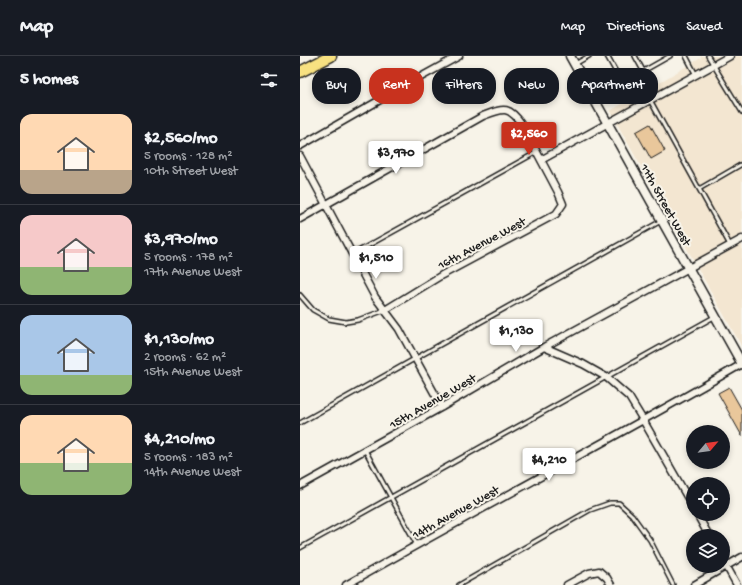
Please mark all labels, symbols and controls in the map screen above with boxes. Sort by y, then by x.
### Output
text: Map [20,16,53,39]
text: Map [561,19,585,36]
text: Directions [607,19,664,36]
text: Saved [686,19,722,36]
chip: Buy [312,68,361,104]
chip: Rent [369,68,424,104]
chip: Filters [432,68,496,104]
chip: New [504,68,559,104]
chip: Apartment [567,68,658,104]
icon: filters [258,69,280,91]
text: 5 homes [20,70,78,90]
pin: $2,560 [496,122,562,156]
text: $2,560 [510,127,548,142]
text: $2,560/mo [144,129,218,149]
icon: home [52,130,100,178]
pin: $3,970 [363,141,429,175]
text: $3,970 [377,146,415,161]
text: 5 rooms · 128 m² [144,149,232,164]
street label: 11th Street West [636,161,694,250]
text: 10th Street West [144,164,238,179]
street label: 16th Avenue West [435,214,530,274]
text: $3,970/mo [144,230,218,250]
icon: home [52,231,100,279]
pin: $1,510 [343,246,409,280]
text: 5 rooms · 178 m² [144,250,233,265]
text: $1,510 [359,251,393,266]
text: 17th Avenue West [144,265,241,280]
pin: $1,130 [483,319,549,353]
text: $1,130 [499,324,533,339]
text: $1,130/mo [144,330,214,350]
icon: home [52,331,100,379]
text: 2 rooms · 62 m² [144,350,226,365]
text: 15th Avenue West [144,365,241,380]
street label: 15th Avenue West [386,370,481,434]
north arrow [686,425,730,469]
map controls [686,425,730,573]
text: $4,210/mo [144,430,215,450]
icon: home [52,431,100,479]
pin: $4,210 [516,448,582,482]
text: 5 rooms · 183 m² [144,450,233,465]
text: $4,210 [531,453,567,468]
text: 14th Avenue West [144,465,241,480]
button: locate [686,477,730,521]
street label: 14th Avenue West [409,482,504,544]
button: layers [686,529,730,573]

